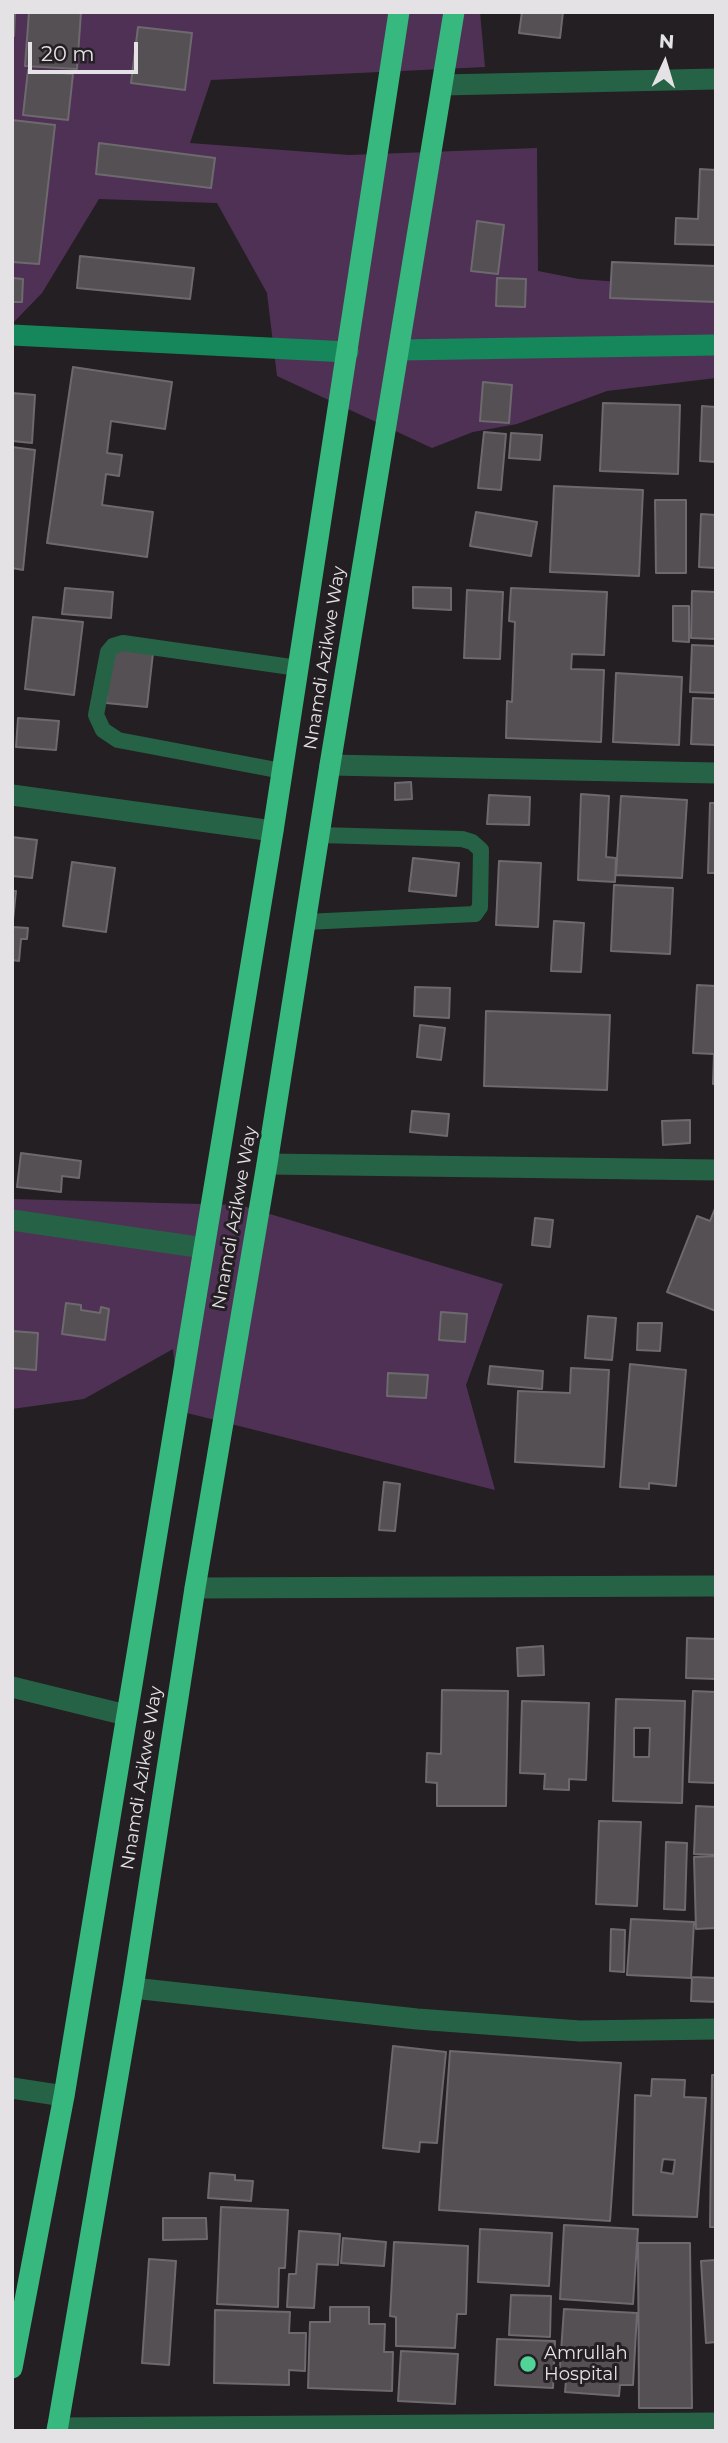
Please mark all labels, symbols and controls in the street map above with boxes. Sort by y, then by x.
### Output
scale bar [32,28,142,72]
north arrow [630,28,700,98]
text: N [658,30,675,54]
text: 20 m [41,41,95,66]
street label: Nnamdi Azikwe Way [300,565,350,751]
street label: Nnamdi Azikwe Way [208,1125,262,1311]
street label: Nnamdi Azikwe Way [117,1685,167,1871]
place label: Amrullah Hospital [544,2343,628,2386]
marker: Amrullah Hospital [518,2354,538,2374]

